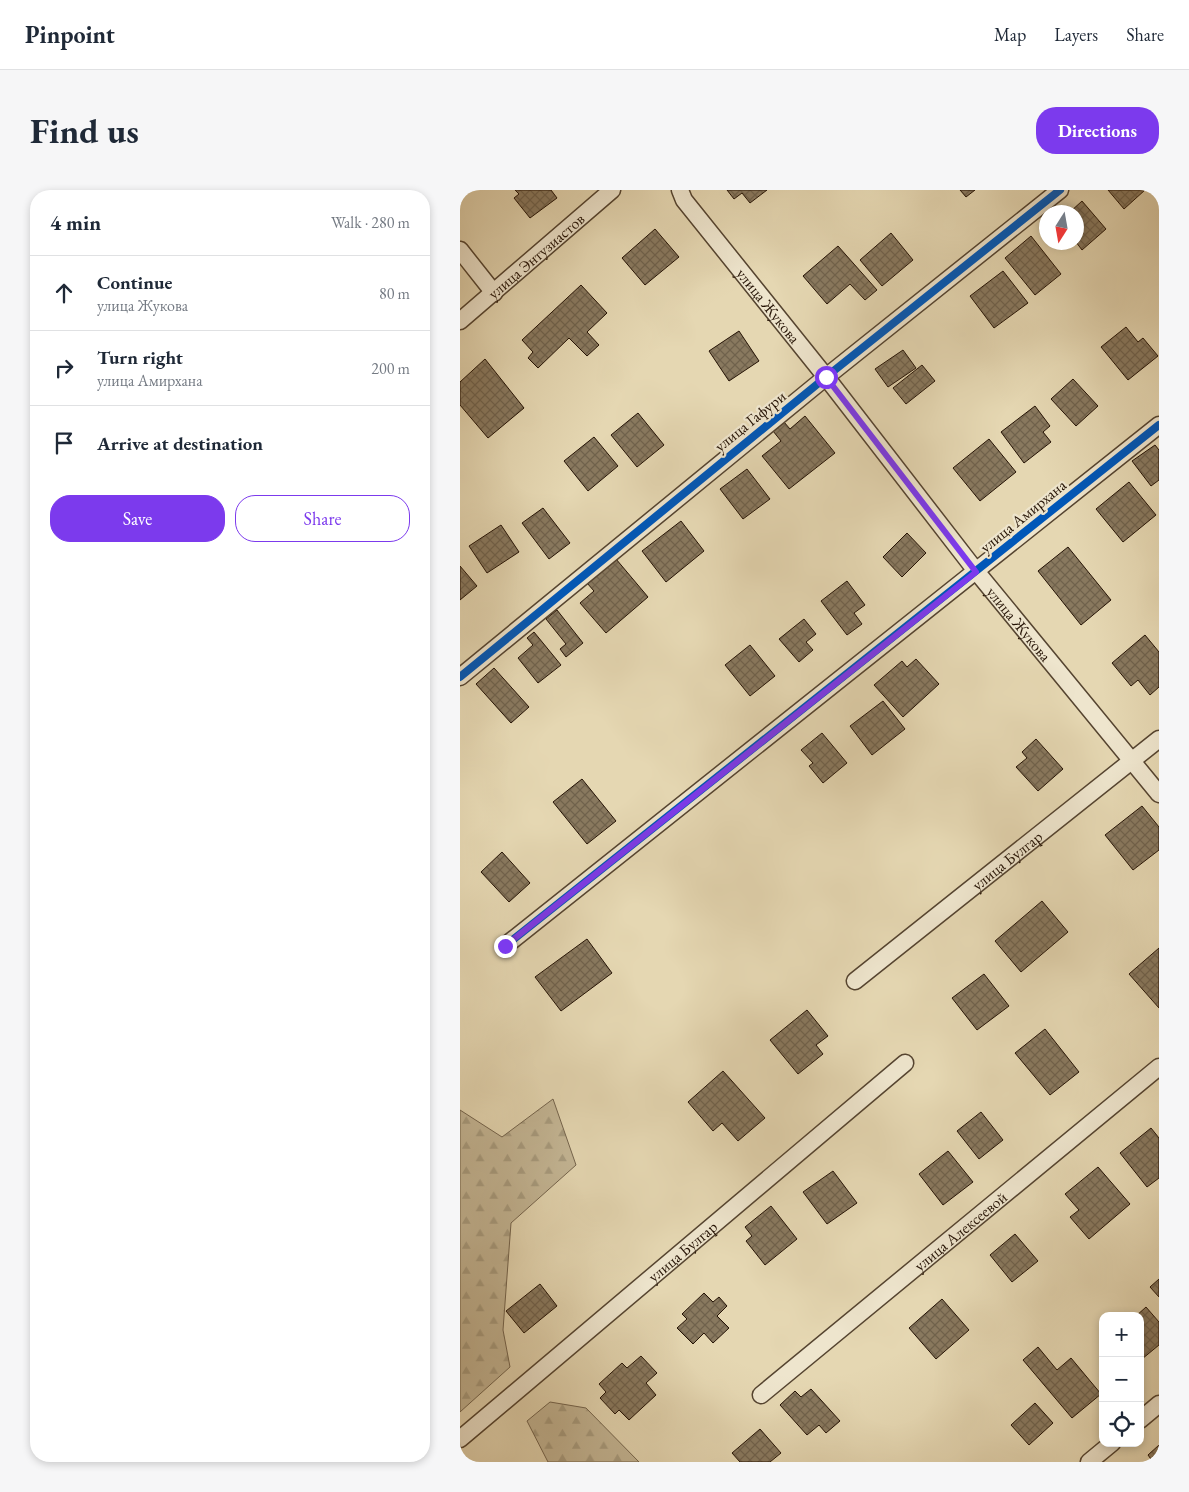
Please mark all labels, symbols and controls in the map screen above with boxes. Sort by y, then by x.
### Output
text: Pinpoint [25,19,115,50]
text: Map [994,23,1026,46]
text: Layers [1054,23,1098,46]
text: Share [1126,23,1164,46]
button: Directions [1036,107,1159,154]
text: Find us [30,108,139,153]
north arrow [1039,205,1084,250]
street label: улица Энтузиастов [483,208,589,303]
text: 4 min [50,209,101,236]
text: Walk · 280 m [331,212,410,233]
street label: улица Жукова [732,263,806,348]
text: Continue [97,270,172,295]
icon: ahead [50,279,78,307]
text: 80 m [379,283,410,304]
text: улица Жукова [97,295,188,316]
text: Turn right [97,345,183,370]
icon: right [50,354,78,382]
text: 200 m [371,358,410,379]
route start [815,366,838,389]
text: улица Амирхана [97,370,203,391]
street label: улица Гафури [710,385,791,456]
icon: arrive [50,429,78,457]
text: Arrive at destination [97,431,263,456]
street label: улица Амирхана [975,474,1071,557]
button: Save [50,495,225,542]
button: Share [235,495,410,542]
street label: улица Жукова [982,582,1057,666]
street label: улица Булгар [967,826,1046,895]
route end [494,935,517,958]
street label: улица Алексеевой [909,1186,1011,1275]
street label: улица Булгар [643,1216,721,1287]
map controls [1099,1312,1144,1447]
button: + [1099,1312,1144,1357]
button: − [1099,1357,1144,1402]
button: locate [1099,1402,1144,1447]

